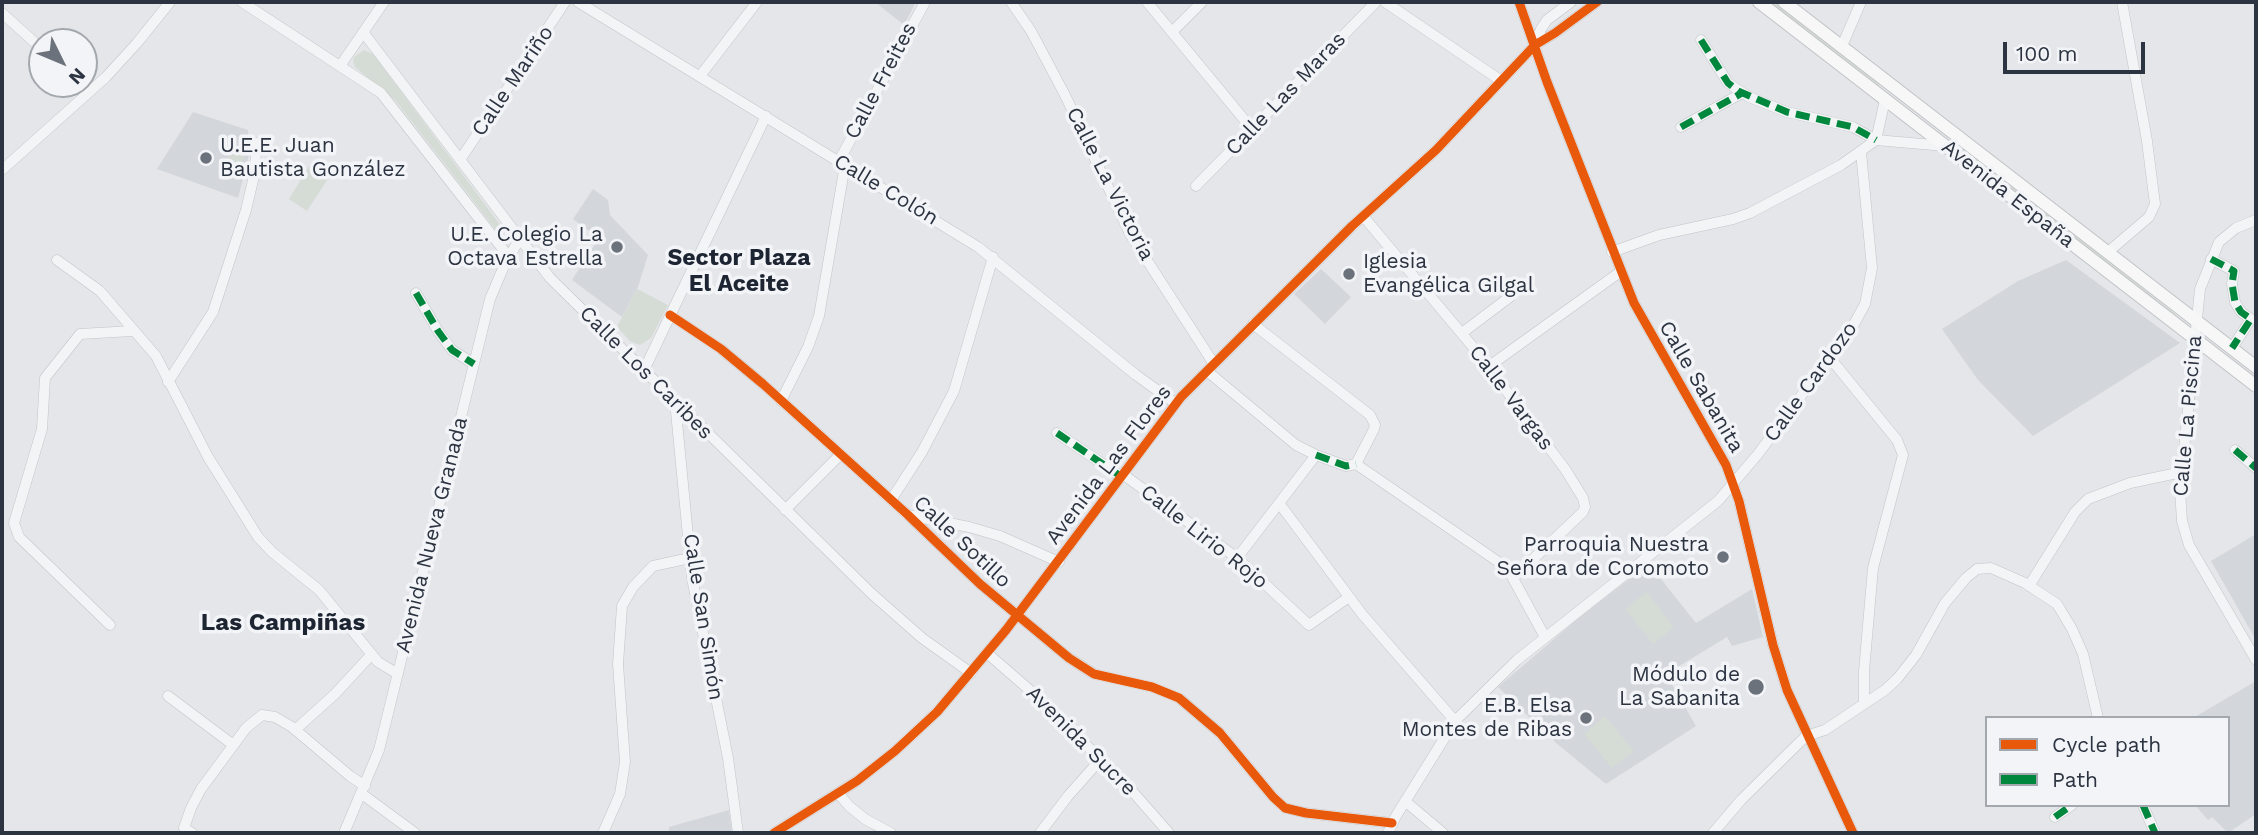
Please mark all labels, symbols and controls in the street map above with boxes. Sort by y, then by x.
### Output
street label: Calle Freites [840,18,922,144]
street label: Calle Mariño [467,21,559,141]
street label: Calle Las Maras [1221,27,1351,161]
north arrow [28,28,98,98]
scale bar [2006,28,2148,72]
text: 100 m [2016,41,2078,66]
text: N [64,63,90,89]
street label: Calle La Victoria [1061,103,1159,265]
place label: U.E.E. Juan Bautista González [220,133,406,183]
street label: Avenida España [1937,134,2079,254]
street label: Calle Colón [829,149,943,231]
marker: U.E.E. Juan Bautista González [198,150,214,166]
place label: U.E. Colegio La Octava Estrella [447,222,603,272]
marker: U.E. Colegio La Octava Estrella [609,239,625,255]
district label: Sector Plaza El Aceite [667,244,811,298]
place label: Iglesia Evangélica Gilgal [1363,249,1534,299]
marker: Iglesia Evangélica Gilgal [1341,266,1357,282]
street label: Calle Los Caribes [574,301,718,445]
street label: Calle Sabanita [1653,317,1749,457]
street label: Calle Cardozo [1759,317,1863,447]
street label: Calle La Piscina [2168,334,2208,498]
street label: Calle Vargas [1463,341,1559,455]
street label: Avenida Las Flores [1041,380,1177,550]
street label: Avenida Nueva Granada [390,415,474,655]
street label: Calle Lirio Rojo [1135,479,1273,595]
street label: Calle Sotillo [908,490,1016,594]
street label: Calle San Simón [677,532,729,702]
place label: Parroquia Nuestra Señora de Coromoto [1496,532,1709,582]
marker: Parroquia Nuestra Señora de Coromoto [1715,549,1731,565]
district label: Las Campiñas [201,609,365,637]
place label: Módulo de La Sabanita [1619,662,1740,712]
marker: Módulo de La Sabanita [1746,677,1766,697]
street label: Avenida Sucre [1021,681,1141,801]
place label: E.B. Elsa Montes de Ribas [1402,693,1572,743]
marker: E.B. Elsa Montes de Ribas [1578,710,1594,726]
legend [1985,716,2230,807]
text: Cycle path [2052,732,2161,757]
text: Path [2052,767,2098,792]

